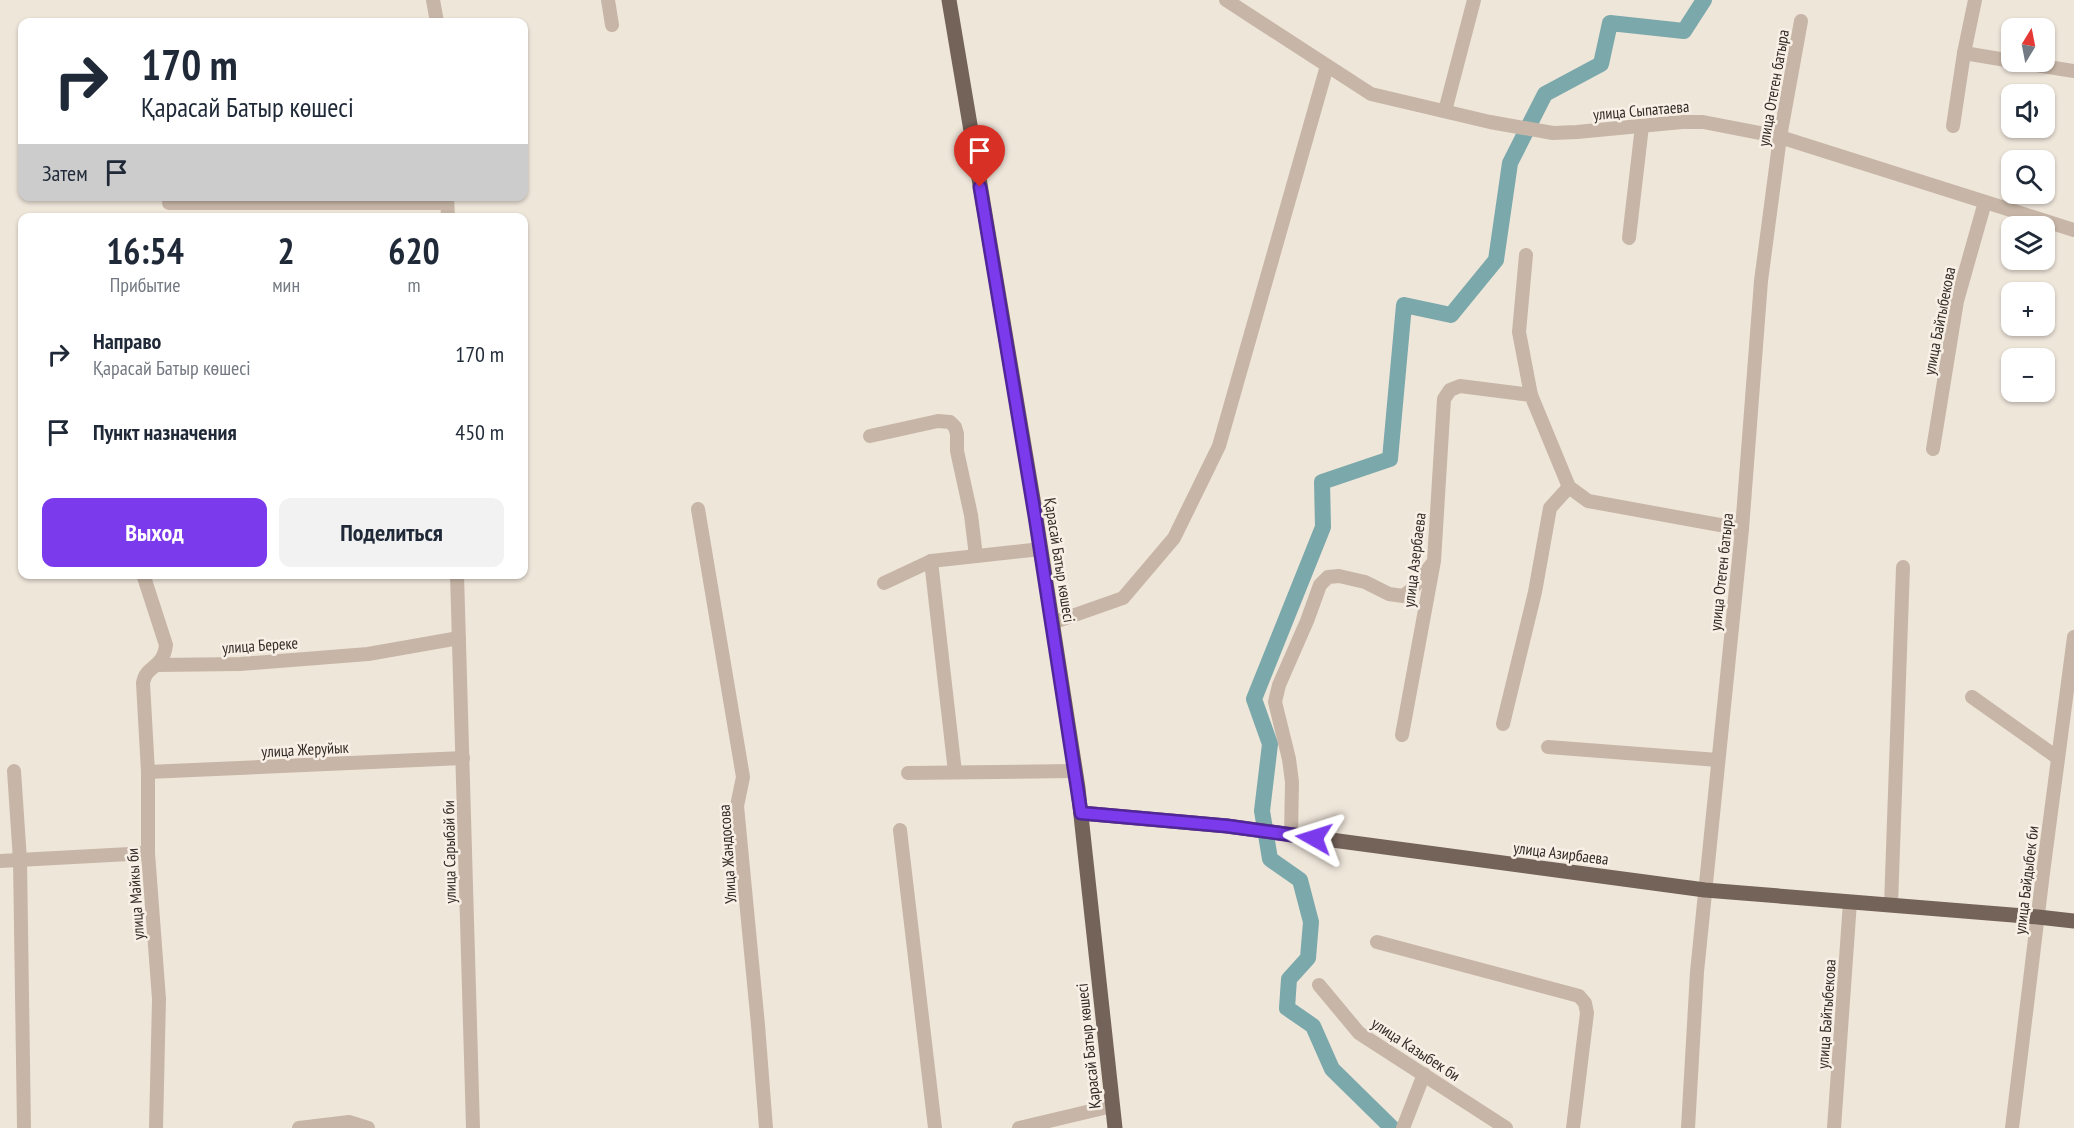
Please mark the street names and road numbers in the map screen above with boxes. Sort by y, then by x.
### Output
street label: улица Отеген батыра [1753,28,1793,148]
street label: улица Сыпатаева [1592,96,1690,124]
street label: улица Байтыбекова [1919,265,1959,377]
street label: Қарасай Батыр көшесі [1040,496,1080,624]
street label: улица Азербаева [1398,511,1430,609]
street label: улица Отеген батыра [1705,512,1737,632]
street label: улица Береке [221,632,299,658]
street label: улица Жеруйык [261,737,350,761]
street label: улица Сарыбай би [438,800,460,904]
street label: Улица Жандосова [714,804,740,904]
street label: улица Байдыбек би [2009,824,2043,936]
street label: улица Азирбаева [1512,837,1610,869]
street label: улица Майкы би [122,847,148,941]
street label: улица Байтыбекова [1812,959,1840,1069]
street label: Қарасай Батыр көшесі [1071,982,1105,1110]
street label: улица Казыбек би [1368,1013,1464,1085]

